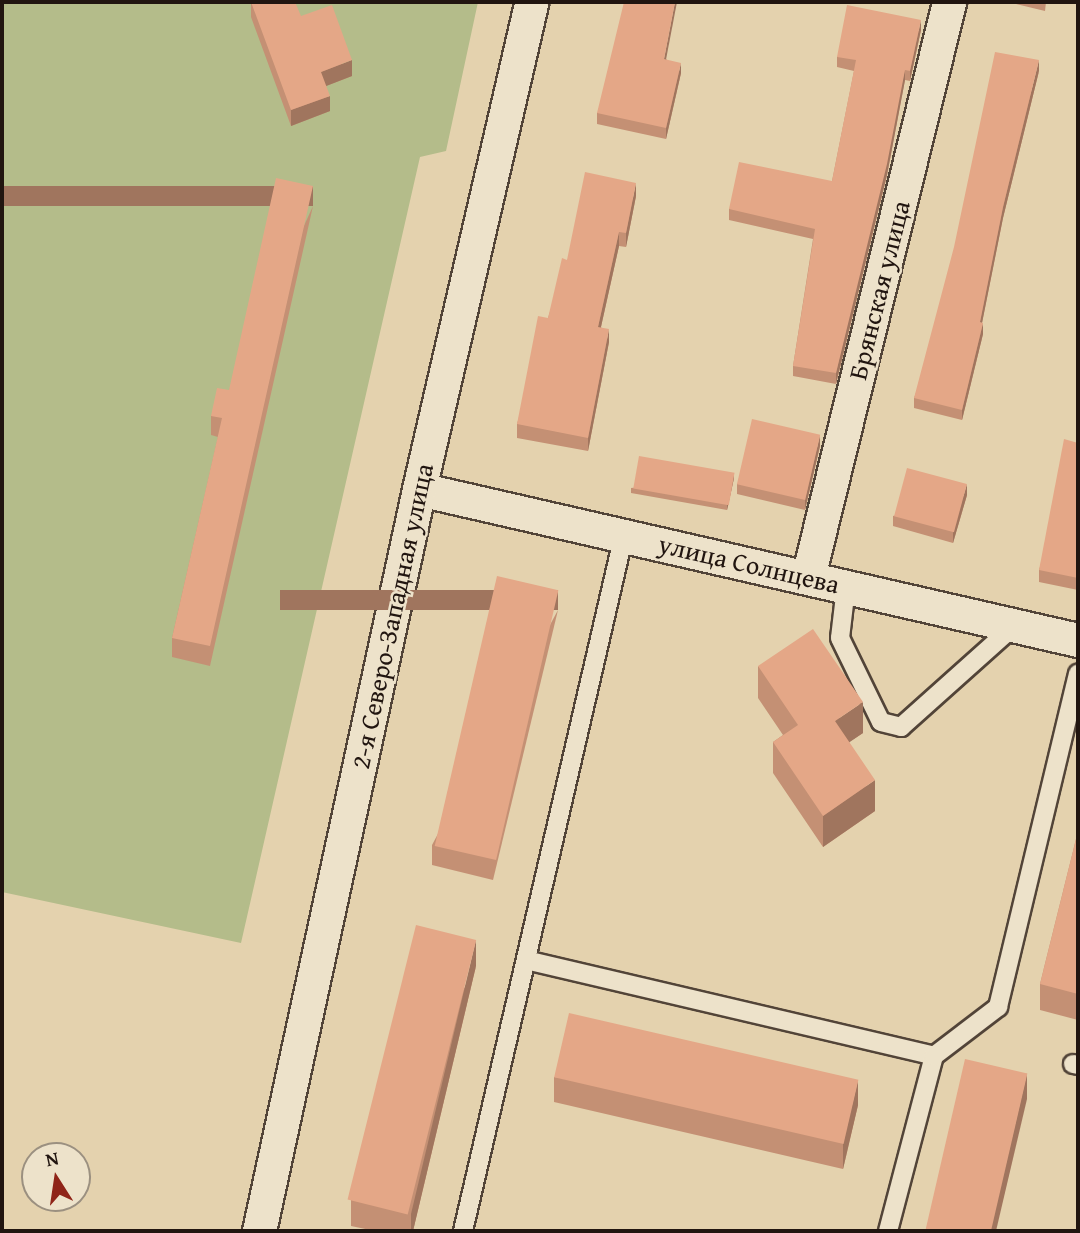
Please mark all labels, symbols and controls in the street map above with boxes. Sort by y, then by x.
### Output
street label: Брянская улица [842,197,916,383]
street label: 2-я Северо-Западная улица [344,461,440,771]
street label: улица Солнцева [655,528,843,600]
north arrow [21,1142,91,1212]
text: N [43,1143,61,1173]

